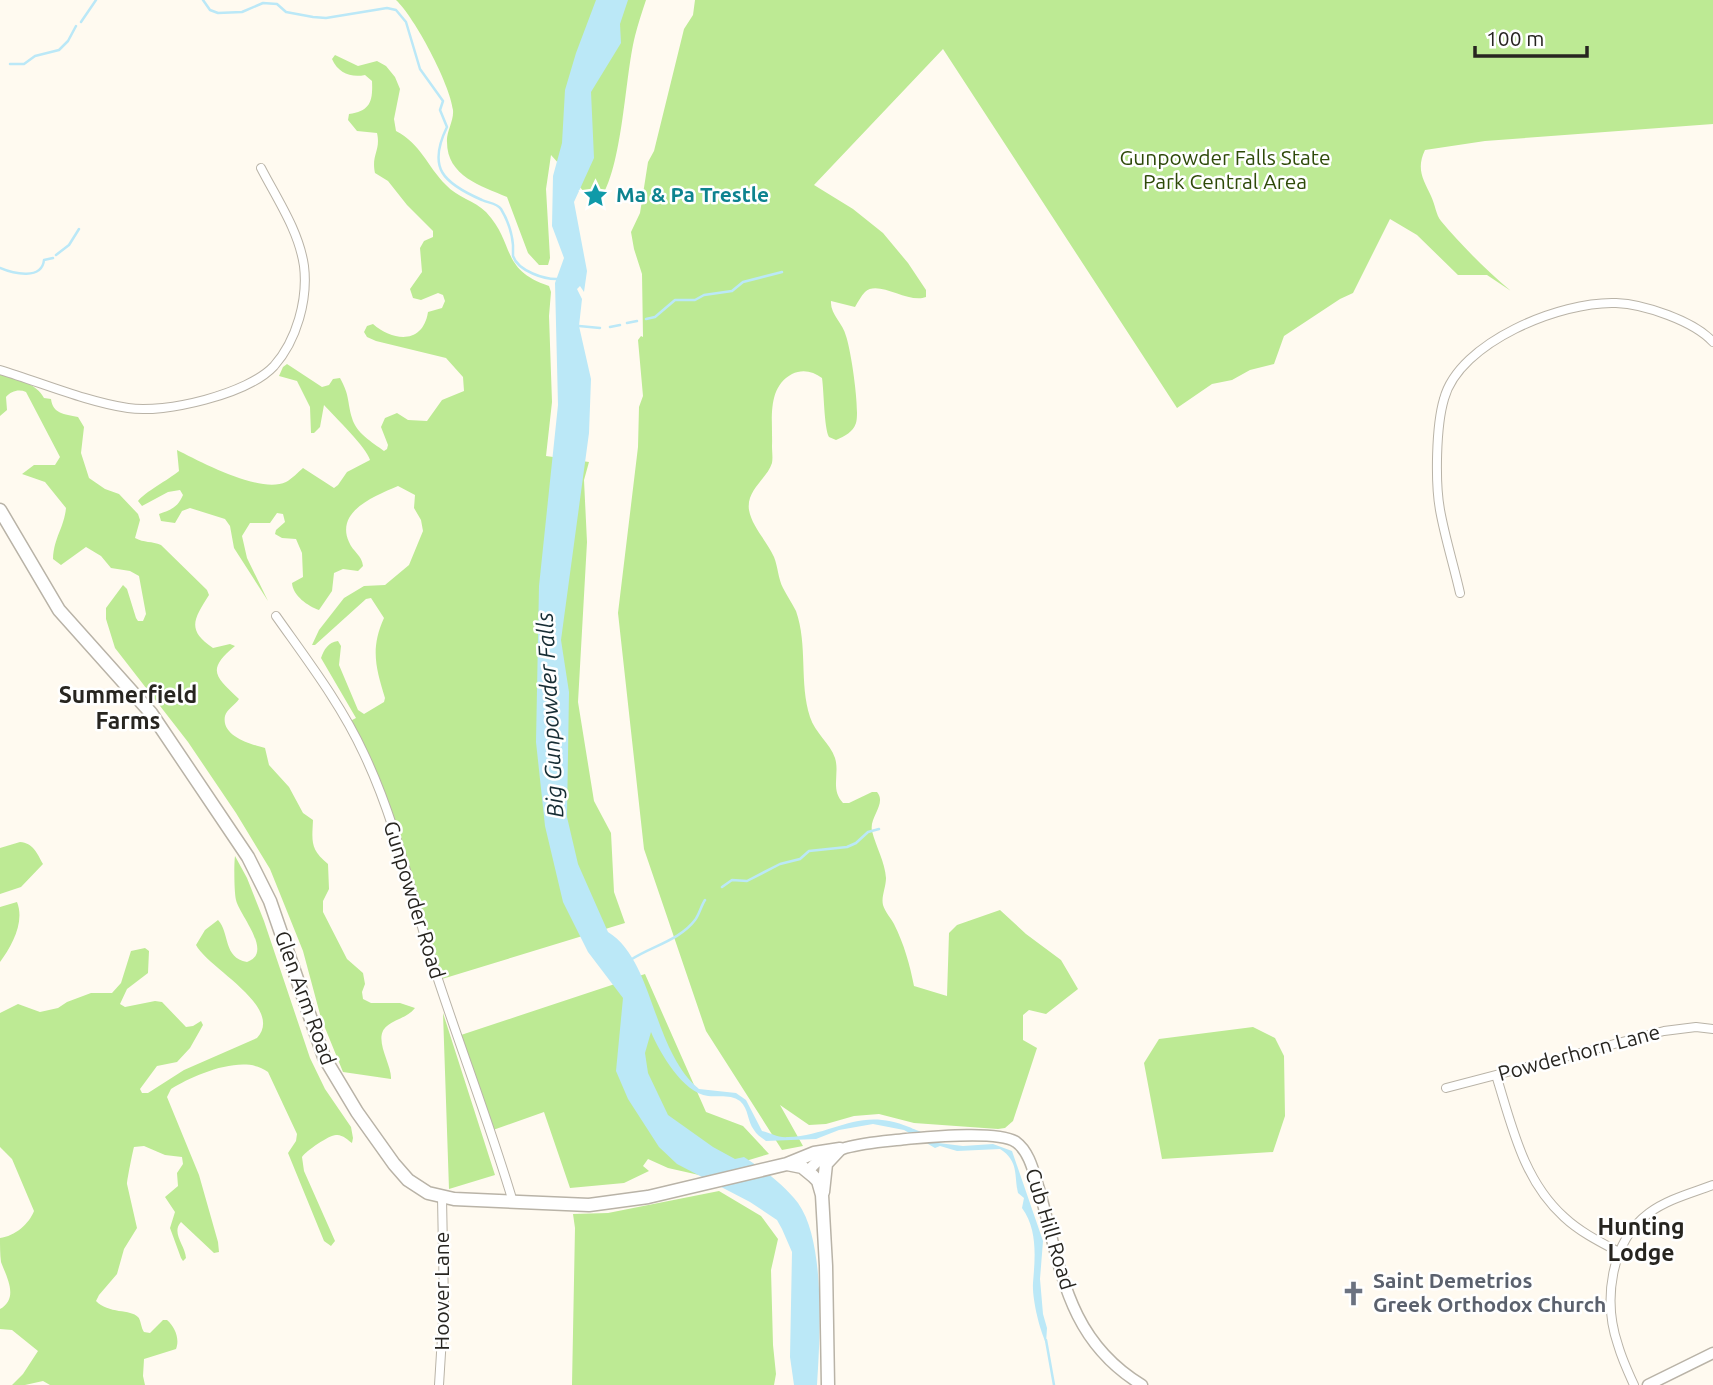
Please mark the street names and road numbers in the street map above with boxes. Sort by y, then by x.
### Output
street label: Gunpowder Road [380,818,450,982]
street label: Glen Arm Road [271,927,341,1068]
street label: Powderhorn Lane [1495,1019,1662,1085]
street label: Cub Hill Road [1021,1165,1081,1292]
street label: Hoover Lane [429,1232,453,1350]

